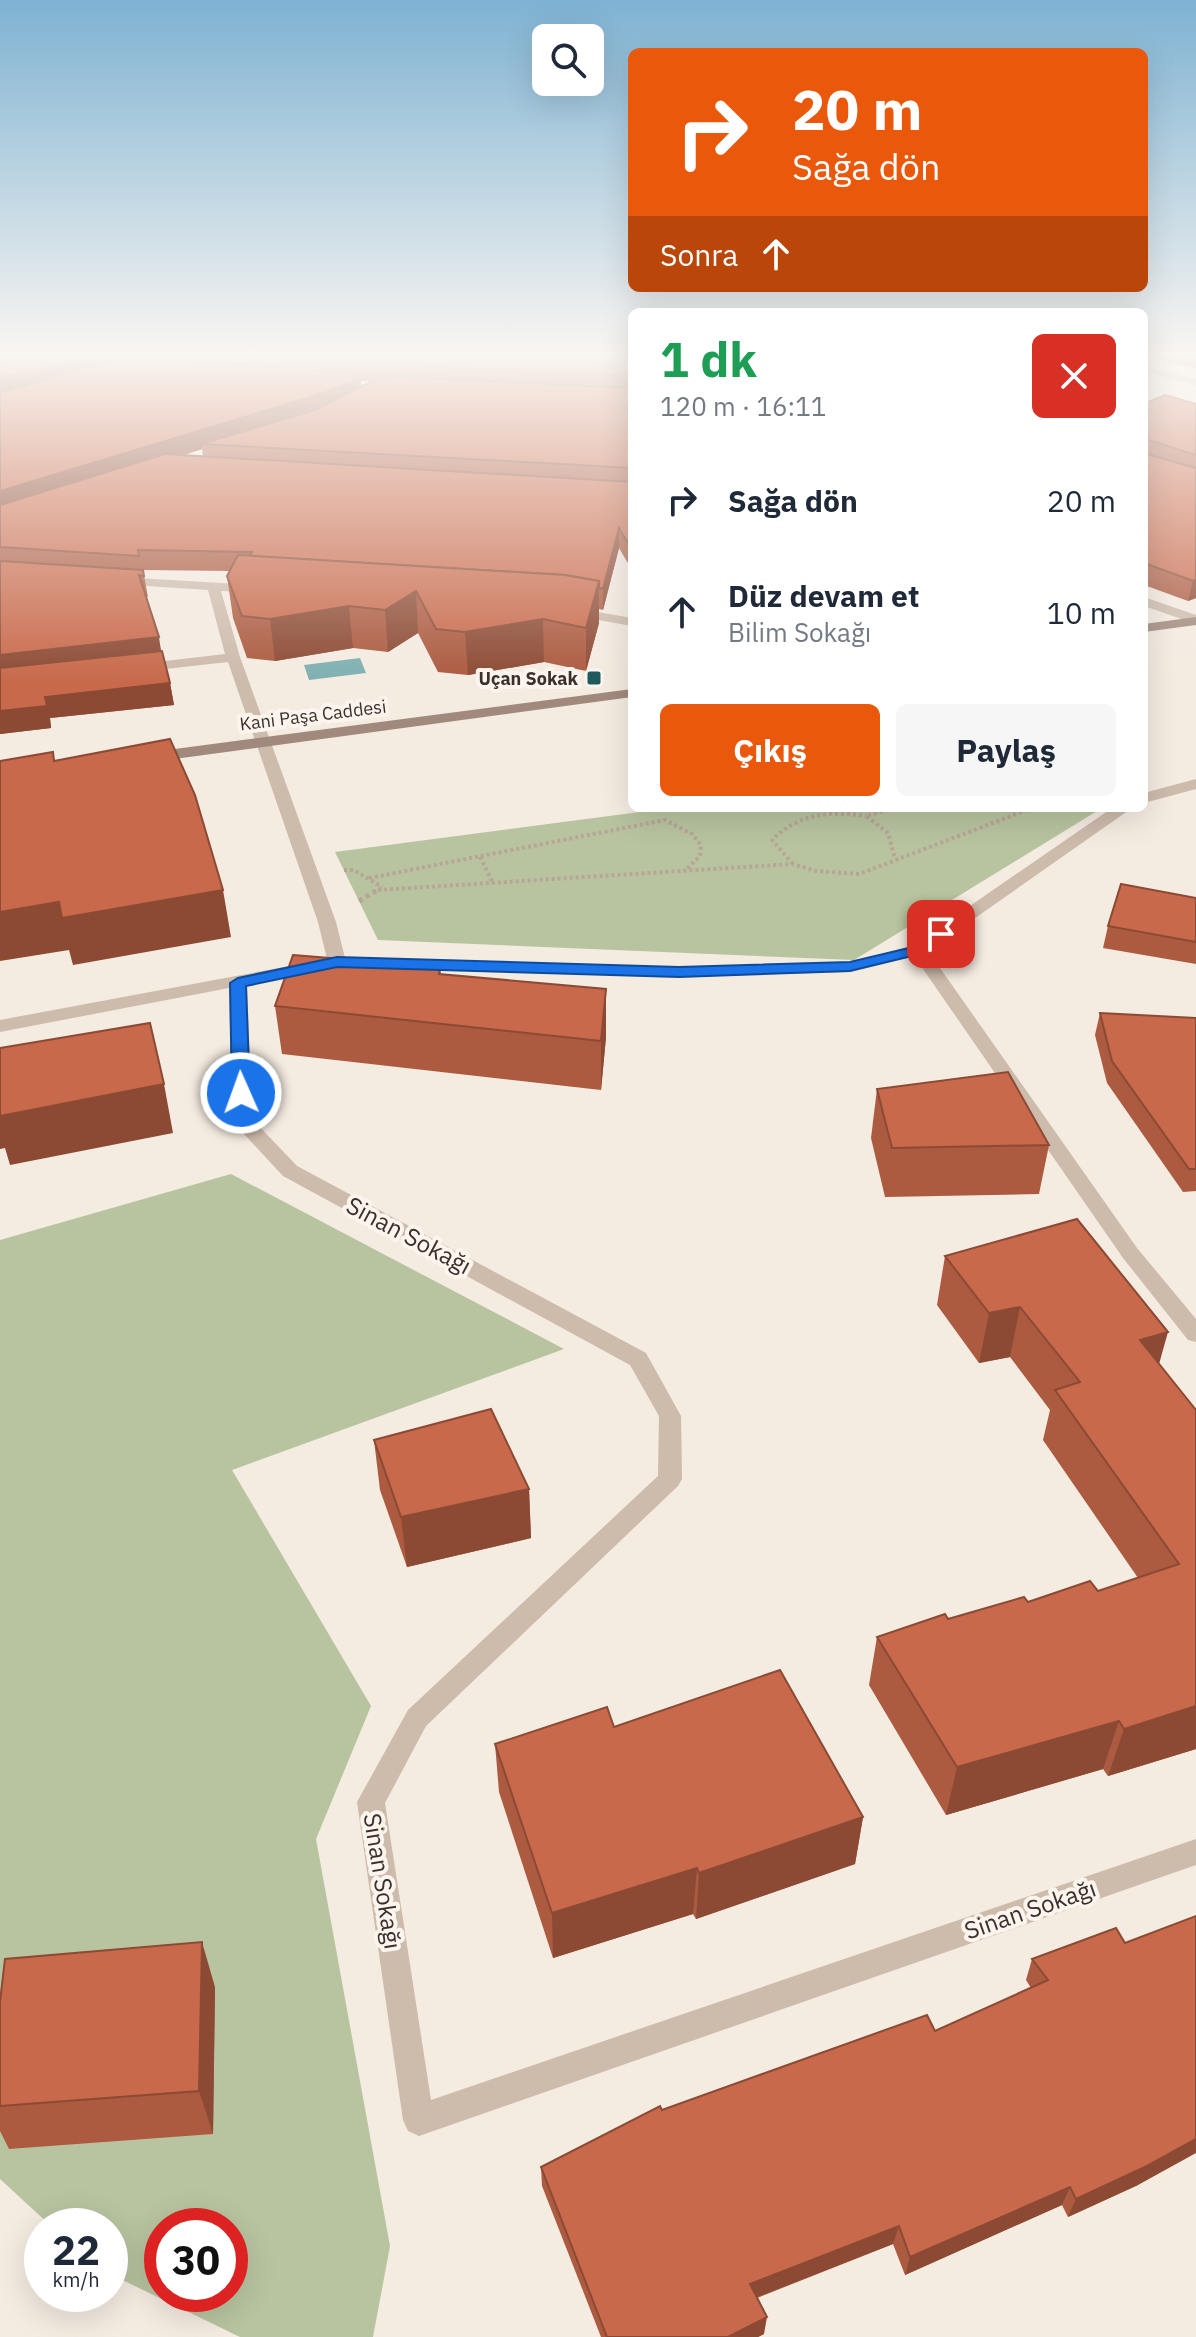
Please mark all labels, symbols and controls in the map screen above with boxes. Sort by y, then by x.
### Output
map controls [532,24,604,96]
button: search [532,24,604,96]
text: 20 m [792,73,922,145]
icon: right [660,80,764,184]
text: Sağa dön [792,143,940,190]
icon: ahead [754,232,798,276]
text: Sonra [660,235,738,274]
text: 1 dk [660,328,757,390]
button: close [1032,334,1116,418]
text: 120 m · 16:11 [660,389,826,423]
icon: right [660,478,704,522]
text: Sağa dön [728,481,858,520]
text: 20 m [1047,481,1116,520]
text: Düz devam et [728,576,919,615]
icon: ahead [660,590,704,634]
text: 10 m [1047,593,1116,632]
text: Bilim Sokağı [728,615,871,649]
place label: Uçan Sokak [479,667,579,690]
marker: Uçan Sokak [585,669,603,687]
street label: Kani Paşa Caddesi [238,695,388,735]
button: Çıkış [660,704,880,796]
button: Paylaş [896,704,1116,796]
pin [907,900,975,968]
icon: arrive [919,912,963,956]
position arrow [199,1051,283,1135]
street label: Sinan Sokağı [341,1189,477,1281]
street label: Sinan Sokağı [356,1811,410,1951]
street label: Sinan Sokağı [960,1872,1100,1946]
speed limit sign: 30 [144,2208,248,2312]
text: 22 [52,2224,100,2276]
text: km/h [52,2266,100,2293]

